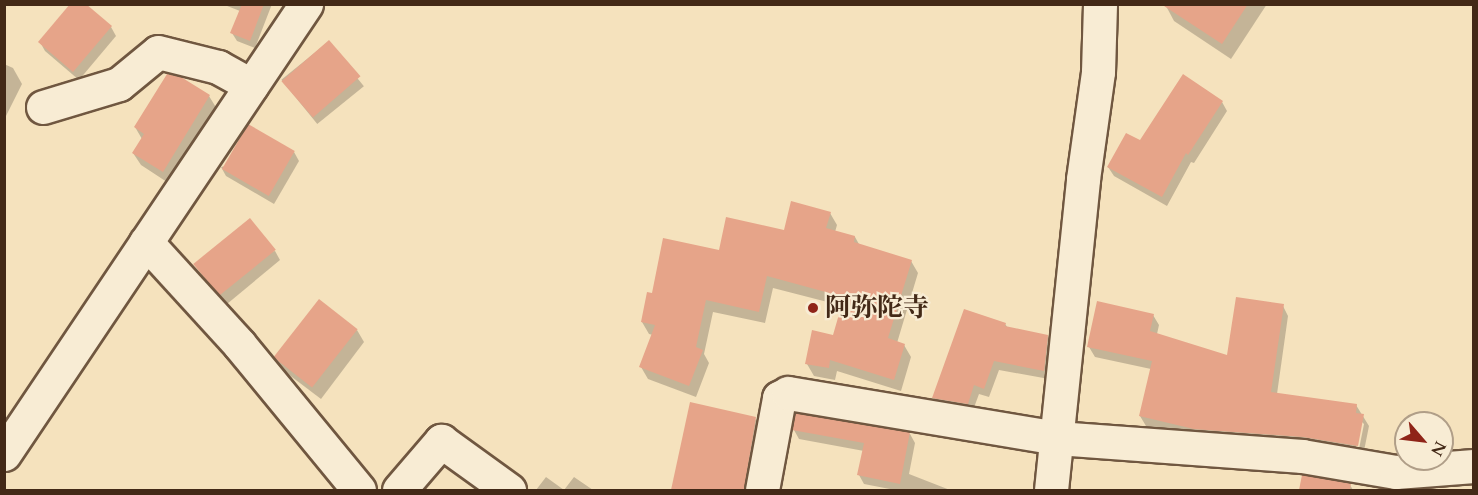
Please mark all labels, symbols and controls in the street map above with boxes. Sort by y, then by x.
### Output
place label: 阿弥陀寺 [825,292,929,324]
marker: 阿弥陀寺 [806,301,820,315]
north arrow [1394,411,1454,471]
text: N [1425,437,1451,460]

